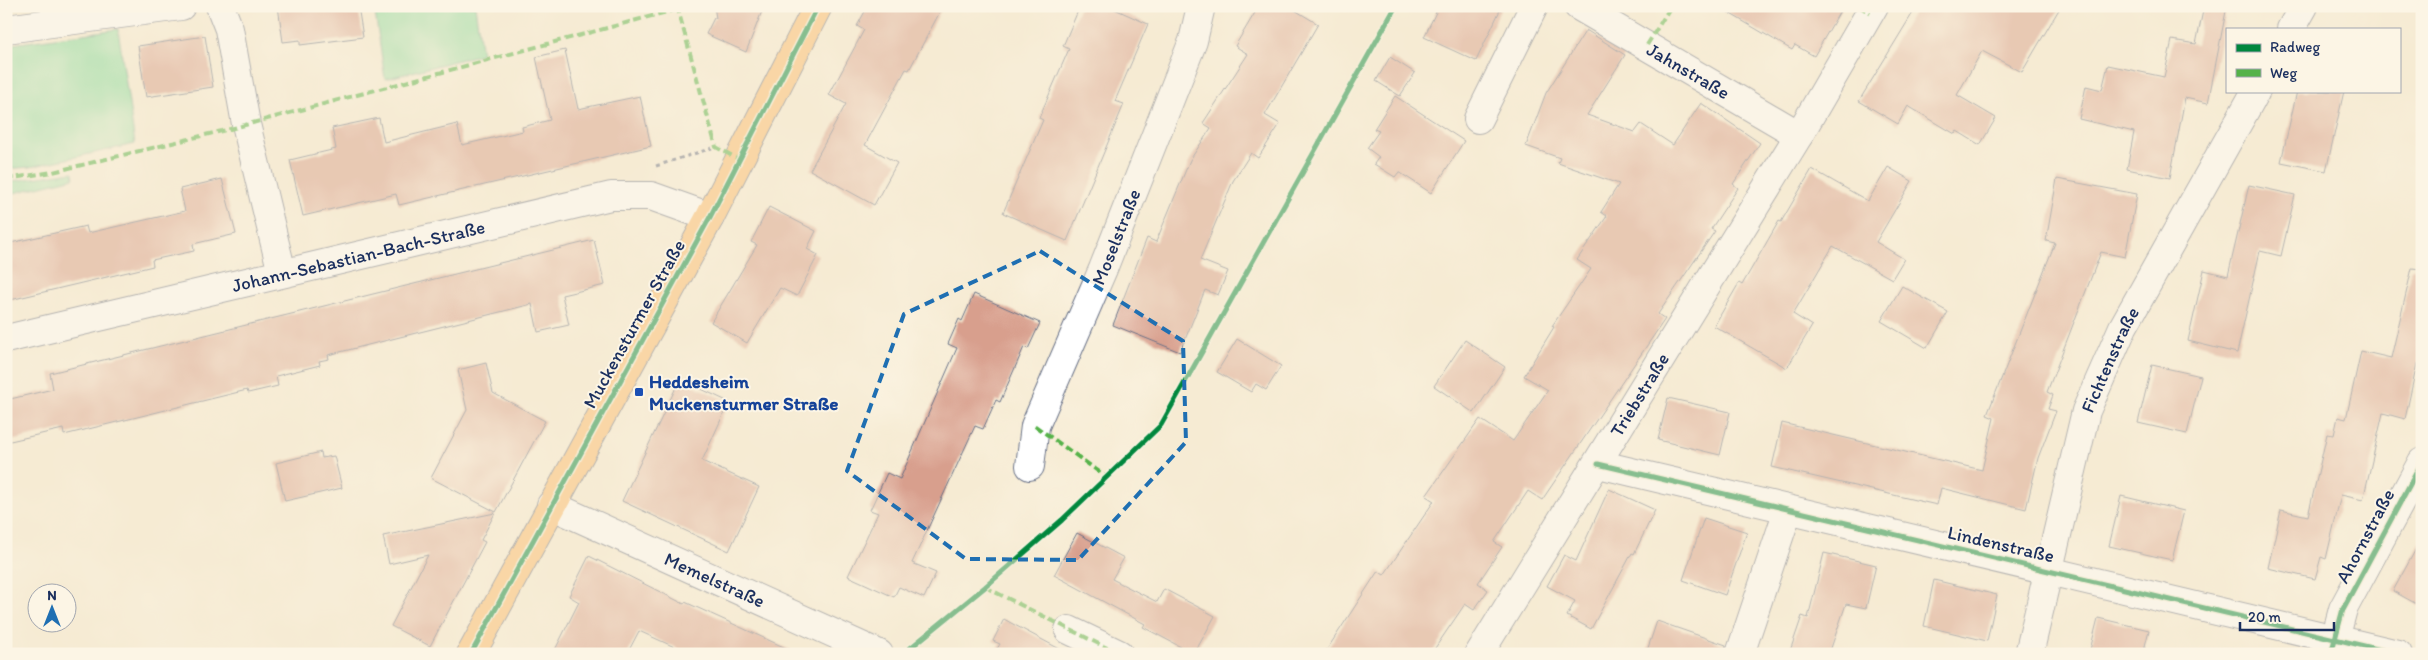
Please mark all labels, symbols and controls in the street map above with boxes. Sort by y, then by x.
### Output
legend [2226,28,2400,92]
street label: Jahnstraße [1643,37,1734,104]
text: Radweg [2270,38,2320,56]
text: Weg [2270,64,2297,82]
street label: Moselstraße [1086,186,1145,288]
street label: Johann-Sebastian-Bach-Straße [229,215,487,297]
street label: Muckensturmer Straße [578,236,690,412]
street label: Fichtenstraße [2075,303,2144,416]
street label: Triebstraße [1605,348,1674,440]
place label: Heddesheim Muckensturmer Straße [649,370,839,415]
marker: Heddesheim Muckensturmer Straße [633,386,645,398]
street label: Ahornstraße [2331,485,2399,587]
street label: Lindenstraße [1945,521,2057,567]
street label: Memelstraße [661,547,769,612]
north arrow [28,582,78,632]
text: N [47,587,57,604]
scale bar [2240,600,2334,632]
text: 20 m [2248,608,2282,626]

